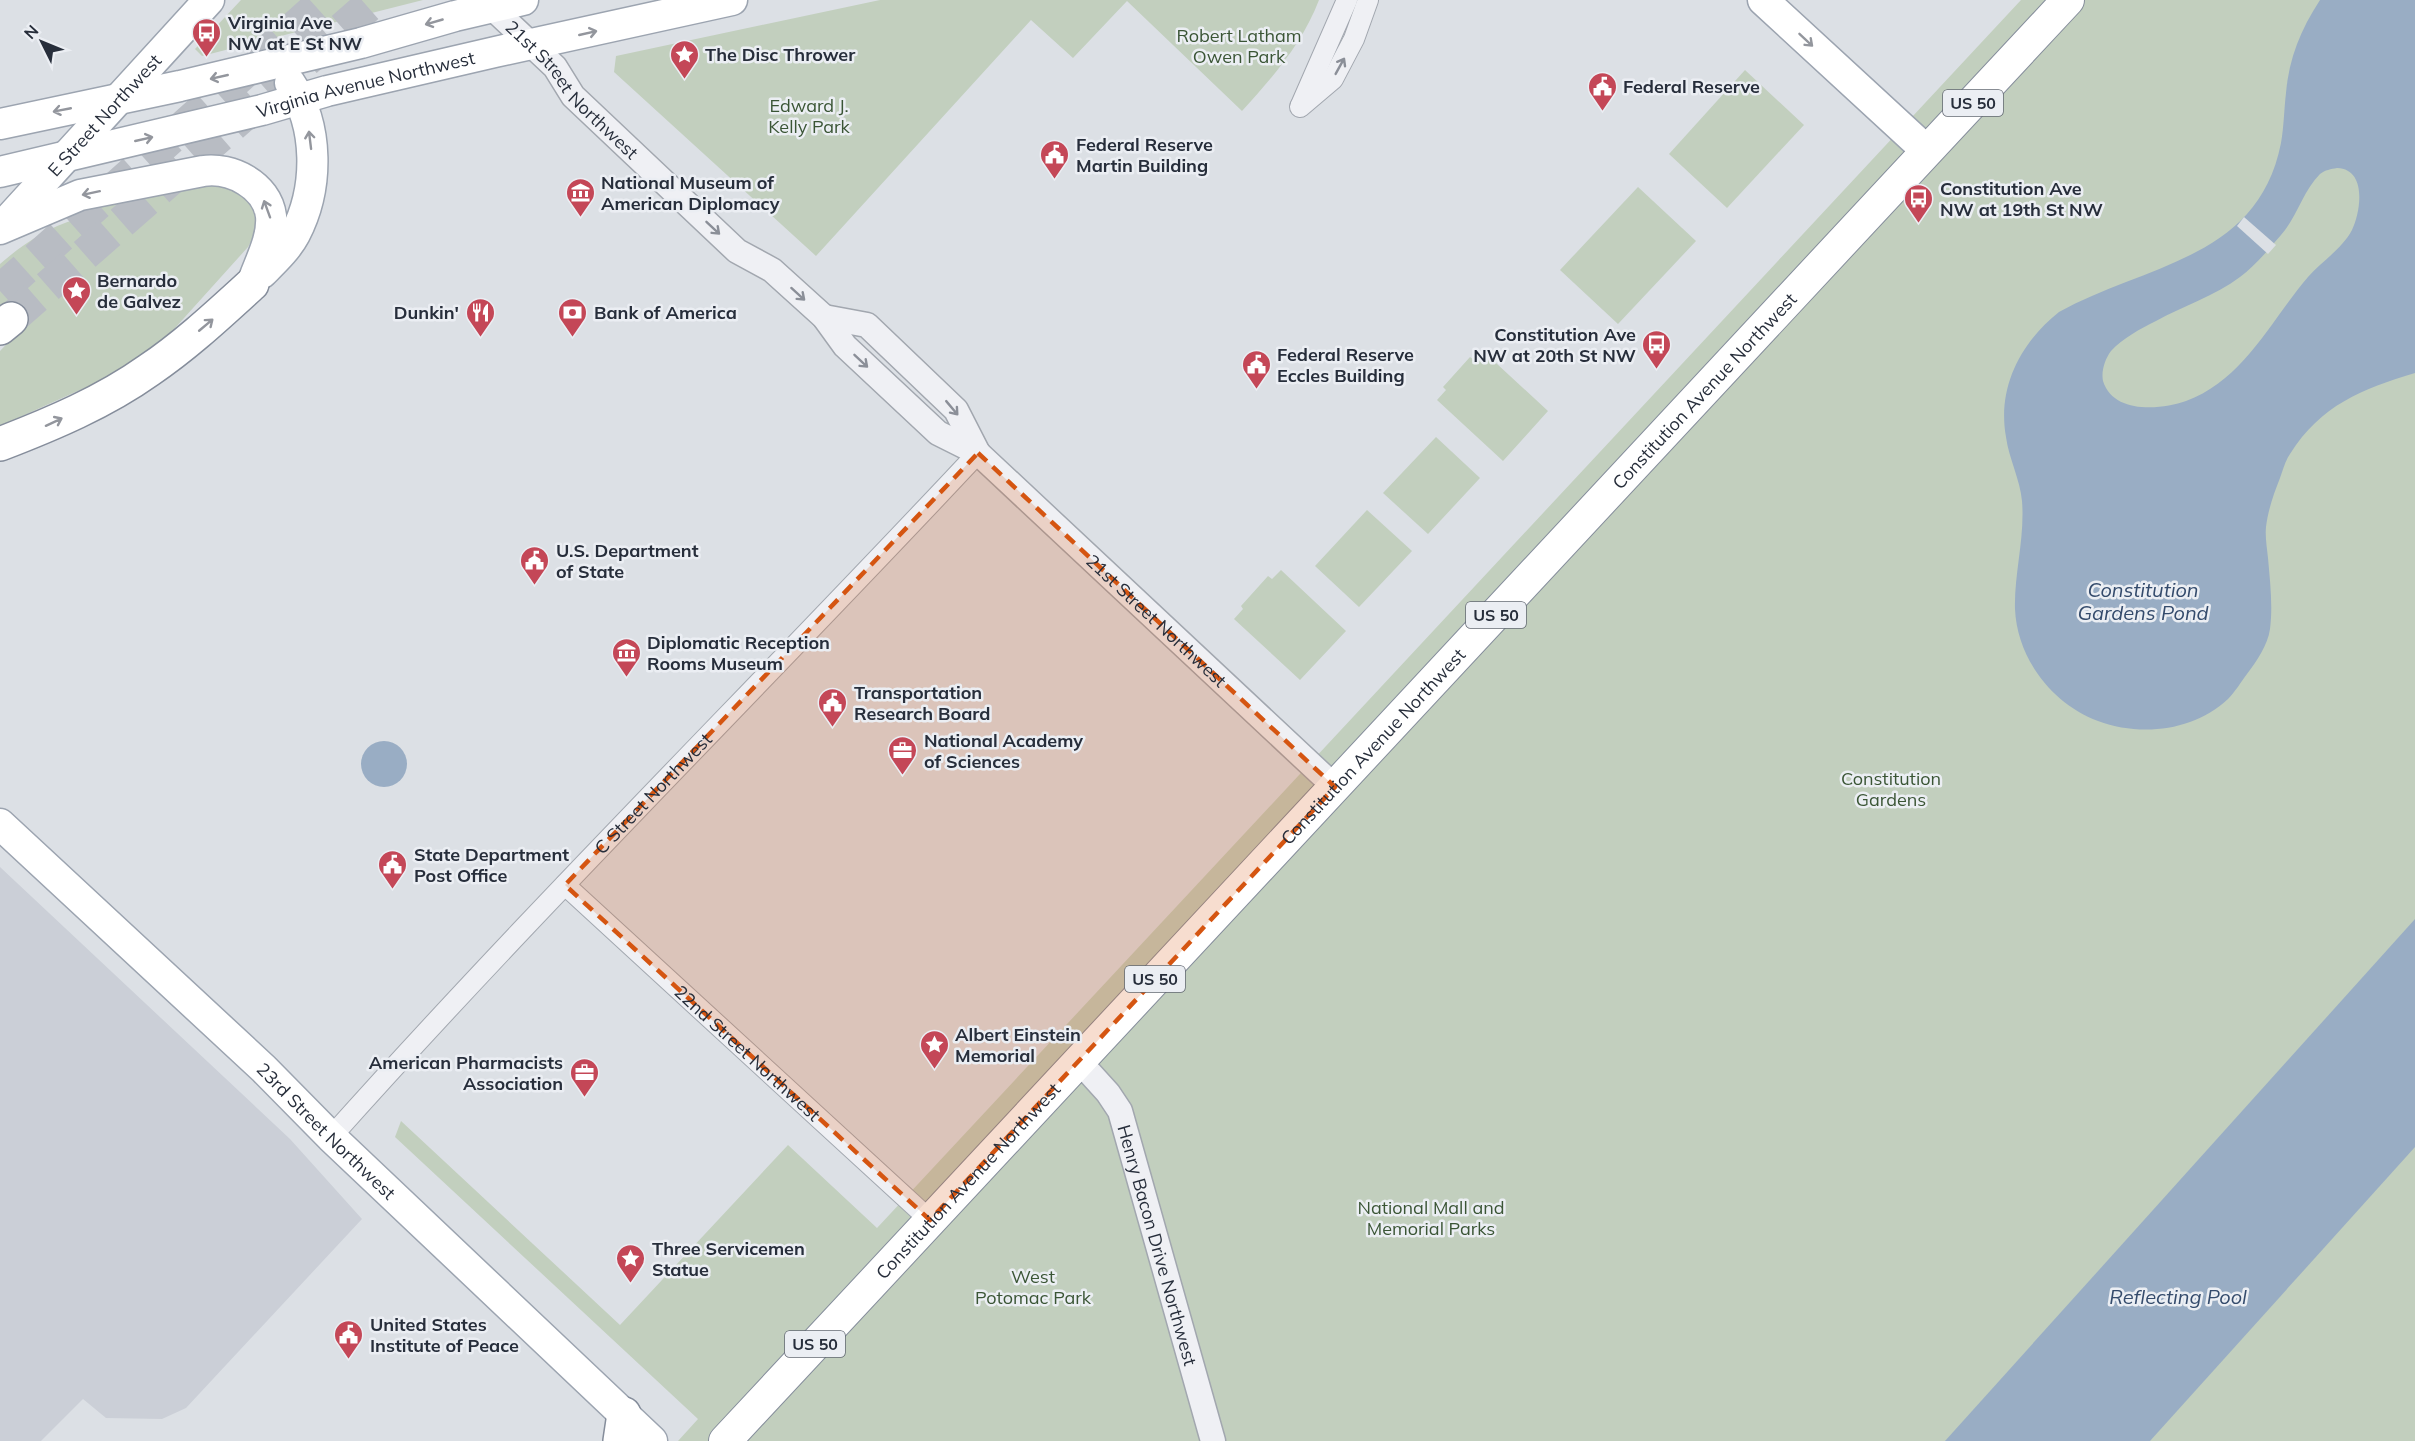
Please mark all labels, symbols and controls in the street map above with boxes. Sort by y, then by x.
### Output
place label: Virginia Ave NW at E St NW [227,11,362,55]
north arrow [12,12,72,72]
street label: 21st Street Northwest [501,15,644,164]
bus stop icon: Virginia Ave NW at E St NW [191,16,223,58]
one-way arrow [425,17,444,28]
text: N [20,21,42,43]
park label: Robert Latham Owen Park [1176,24,1302,68]
one-way arrow [578,26,597,38]
one-way arrow [1798,32,1813,46]
place icon: The Disc Thrower [668,38,700,80]
place label: The Disc Thrower [705,43,856,66]
street label: Virginia Avenue Northwest [254,46,477,123]
street label: E Street Northwest [42,49,166,181]
one-way arrow [1335,57,1346,75]
public building icon: Federal Reserve [1586,70,1618,112]
one-way arrow [210,71,229,83]
place label: Federal Reserve [1623,75,1760,98]
road number: US 50 [1943,90,2003,116]
park label: Edward J. Kelly Park [768,94,851,138]
one-way arrow [53,105,72,116]
one-way arrow [304,130,315,150]
one-way arrow [134,132,153,144]
place label: Federal Reserve Martin Building [1076,133,1213,177]
public building icon: Federal Reserve Martin Building [1039,138,1071,180]
place label: National Museum of American Diplomacy [601,171,780,215]
museum icon: National Museum of American Diplomacy [564,176,596,218]
place label: Constitution Ave NW at 19th St NW [1940,177,2103,221]
bus stop icon: Constitution Ave NW at 19th St NW [1903,182,1935,224]
one-way arrow [82,188,102,199]
one-way arrow [260,200,271,218]
one-way arrow [705,221,720,235]
place label: Bernardo de Galvez [97,269,181,313]
place icon: Bernardo de Galvez [60,274,92,316]
one-way arrow [790,287,805,301]
street label: Constitution Avenue Northwest [1607,287,1801,494]
restaurant icon: Dunkin' [464,296,496,338]
bank icon: Bank of America [557,296,589,338]
place label: Dunkin' [394,301,459,324]
place label: Bank of America [594,301,737,324]
one-way arrow [198,318,213,332]
place label: Constitution Ave NW at 20th St NW [1473,323,1636,367]
bus stop icon: Constitution Ave NW at 20th St NW [1641,328,1673,370]
place label: Federal Reserve Eccles Building [1277,343,1414,387]
public building icon: Federal Reserve Eccles Building [1240,348,1272,390]
one-way arrow [854,354,869,369]
one-way arrow [945,400,959,415]
one-way arrow [45,416,63,428]
place label: U.S. Department of State [556,539,699,583]
public building icon: U.S. Department of State [519,544,551,586]
street label: 21st Street Northwest [1082,549,1232,691]
water label: Constitution Gardens Pond [2077,577,2209,625]
road number: US 50 [1466,602,1526,628]
place label: Diplomatic Reception Rooms Museum [647,631,830,675]
museum icon: Diplomatic Reception Rooms Museum [610,636,642,678]
street label: Constitution Avenue Northwest [1276,643,1470,849]
place label: Transportation Research Board [854,681,990,725]
public building icon: Transportation Research Board [817,686,849,728]
street label: C Street Northwest [589,728,716,859]
place label: National Academy of Sciences [924,729,1083,773]
office icon: National Academy of Sciences [887,734,919,776]
park label: Constitution Gardens [1841,767,1941,811]
place label: State Department Post Office [414,843,569,887]
public building icon: State Department Post Office [377,848,409,890]
road number: US 50 [1125,966,1185,992]
street label: 22nd Street Northwest [670,980,826,1125]
place label: Albert Einstein Memorial [955,1023,1081,1067]
place icon: Albert Einstein Memorial [918,1028,950,1070]
place label: American Pharmacists Association [369,1051,563,1095]
office icon: American Pharmacists Association [568,1056,600,1098]
street label: 23rd Street Northwest [252,1057,401,1204]
street label: Constitution Avenue Northwest [871,1078,1065,1284]
street label: Henry Bacon Drive Northwest [1113,1122,1203,1368]
park label: National Mall and Memorial Parks [1357,1196,1505,1240]
place label: Three Servicemen Statue [652,1237,805,1281]
place icon: Three Servicemen Statue [615,1242,647,1284]
park label: West Potomac Park [975,1265,1092,1309]
water label: Reflecting Pool [2109,1284,2247,1309]
place label: United States Institute of Peace [370,1313,519,1357]
public building icon: United States Institute of Peace [333,1318,365,1360]
road number: US 50 [785,1331,845,1357]

